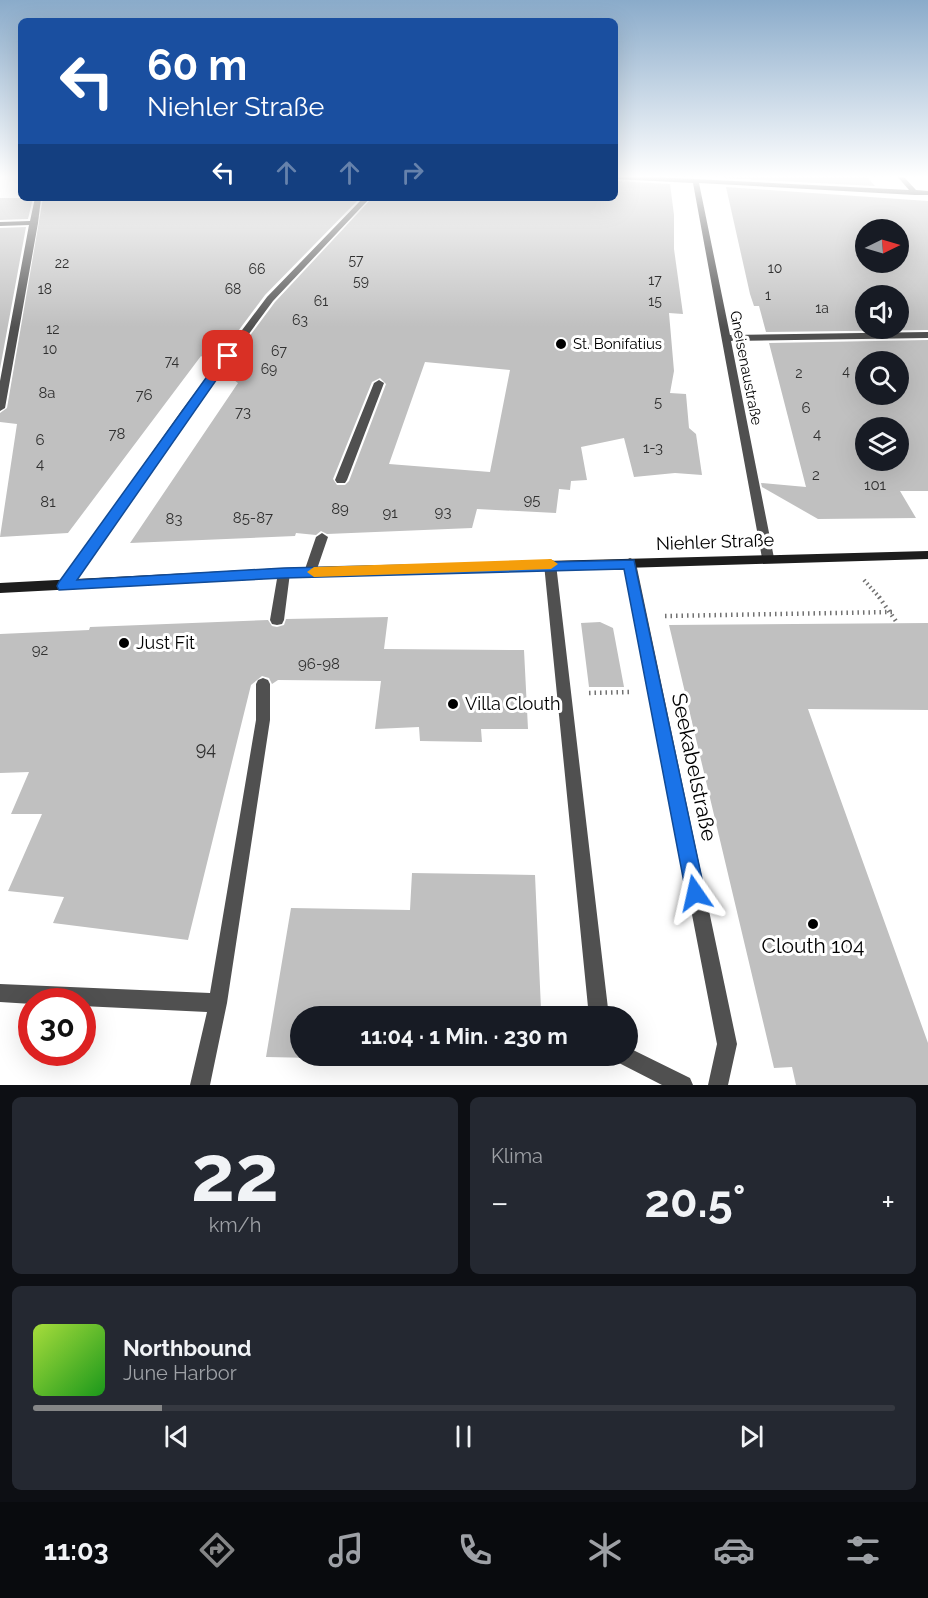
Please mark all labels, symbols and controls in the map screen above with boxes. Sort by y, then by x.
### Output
text: 60 m [147,41,247,90]
icon: left [48,42,126,120]
text: Niehler Straße [147,91,324,122]
icon: left [207,156,240,189]
icon: ahead [270,156,303,189]
icon: ahead [333,156,366,189]
icon: right [396,156,429,189]
north arrow [855,219,909,273]
map controls [855,219,909,471]
house number: 57 [348,252,364,268]
house number: 22 [55,255,69,271]
house number: 10 [768,260,782,276]
house number: 66 [249,261,265,277]
house number: 17 [648,272,662,288]
house number: 59 [353,273,369,289]
house number: 18 [38,281,52,297]
house number: 68 [225,281,241,297]
button: sound [855,285,909,339]
house number: 1 [765,287,771,303]
house number: 61 [314,293,328,309]
house number: 15 [648,293,662,309]
house number: 1a [815,300,829,316]
street label: Gneisenaustraße [726,309,766,427]
house number: 63 [292,312,308,328]
house number: 12 [46,321,60,337]
pin [202,330,253,381]
place label: St. Bonifatius [573,335,662,353]
marker: St. Bonifatius [554,337,568,351]
icon: arrive [211,339,244,372]
house number: 10 [43,341,57,357]
house number: 67 [271,343,287,359]
button: search [855,351,909,405]
house number: 74 [165,353,180,369]
house number: 69 [261,361,277,377]
house number: 4 [842,363,850,379]
house number: 2 [795,365,803,381]
house number: 8a [38,384,56,402]
house number: 76 [135,386,153,404]
house number: 5 [654,393,662,411]
house number: 6 [801,399,811,417]
house number: 73 [235,403,251,421]
button: layers [855,417,909,471]
house number: 78 [109,425,126,443]
house number: 4 [813,425,821,443]
house number: 6 [35,431,45,449]
house number: 1-3 [643,439,663,457]
house number: 4 [36,455,44,473]
house number: 2 [812,466,820,484]
house number: 101 [864,476,887,494]
house number: 95 [524,491,540,509]
house number: 81 [40,493,56,511]
house number: 89 [331,500,349,518]
house number: 93 [435,503,451,521]
house number: 91 [382,504,398,522]
house number: 85-87 [233,509,273,527]
house number: 83 [166,510,182,528]
street label: Niehler Straße [656,529,775,554]
place label: Just Fit [136,632,195,653]
marker: Just Fit [117,636,131,650]
house number: 92 [32,641,48,659]
house number: 96-98 [298,655,340,673]
street label: Seekabelstraße [667,691,722,843]
place label: Villa Clouth [465,693,561,714]
marker: Villa Clouth [446,697,460,711]
house number: 94 [196,738,216,759]
position arrow [663,861,727,925]
marker: Clouth 104 [806,917,820,931]
place label: Clouth 104 [761,933,865,958]
speed limit sign: 30 [18,988,96,1066]
text: 11:04 · 1 Min. · 230 m [360,1023,568,1049]
text: 22 [191,1128,279,1219]
text: Klima [491,1144,543,1168]
text: 20.5° [645,1175,745,1228]
text: − [491,1183,509,1222]
text: + [881,1183,895,1222]
text: km/h [209,1213,261,1237]
text: Northbound [123,1335,252,1361]
text: June Harbor [123,1361,237,1385]
icon: previous [160,1420,193,1453]
icon: pause [447,1420,480,1453]
icon: next [735,1420,768,1453]
icon: directions [196,1529,238,1571]
icon: music [325,1529,367,1571]
icon: phone [454,1529,496,1571]
icon: climate [584,1529,626,1571]
icon: car [713,1529,755,1571]
icon: filters [842,1529,884,1571]
text: 11:03 [44,1535,109,1566]

